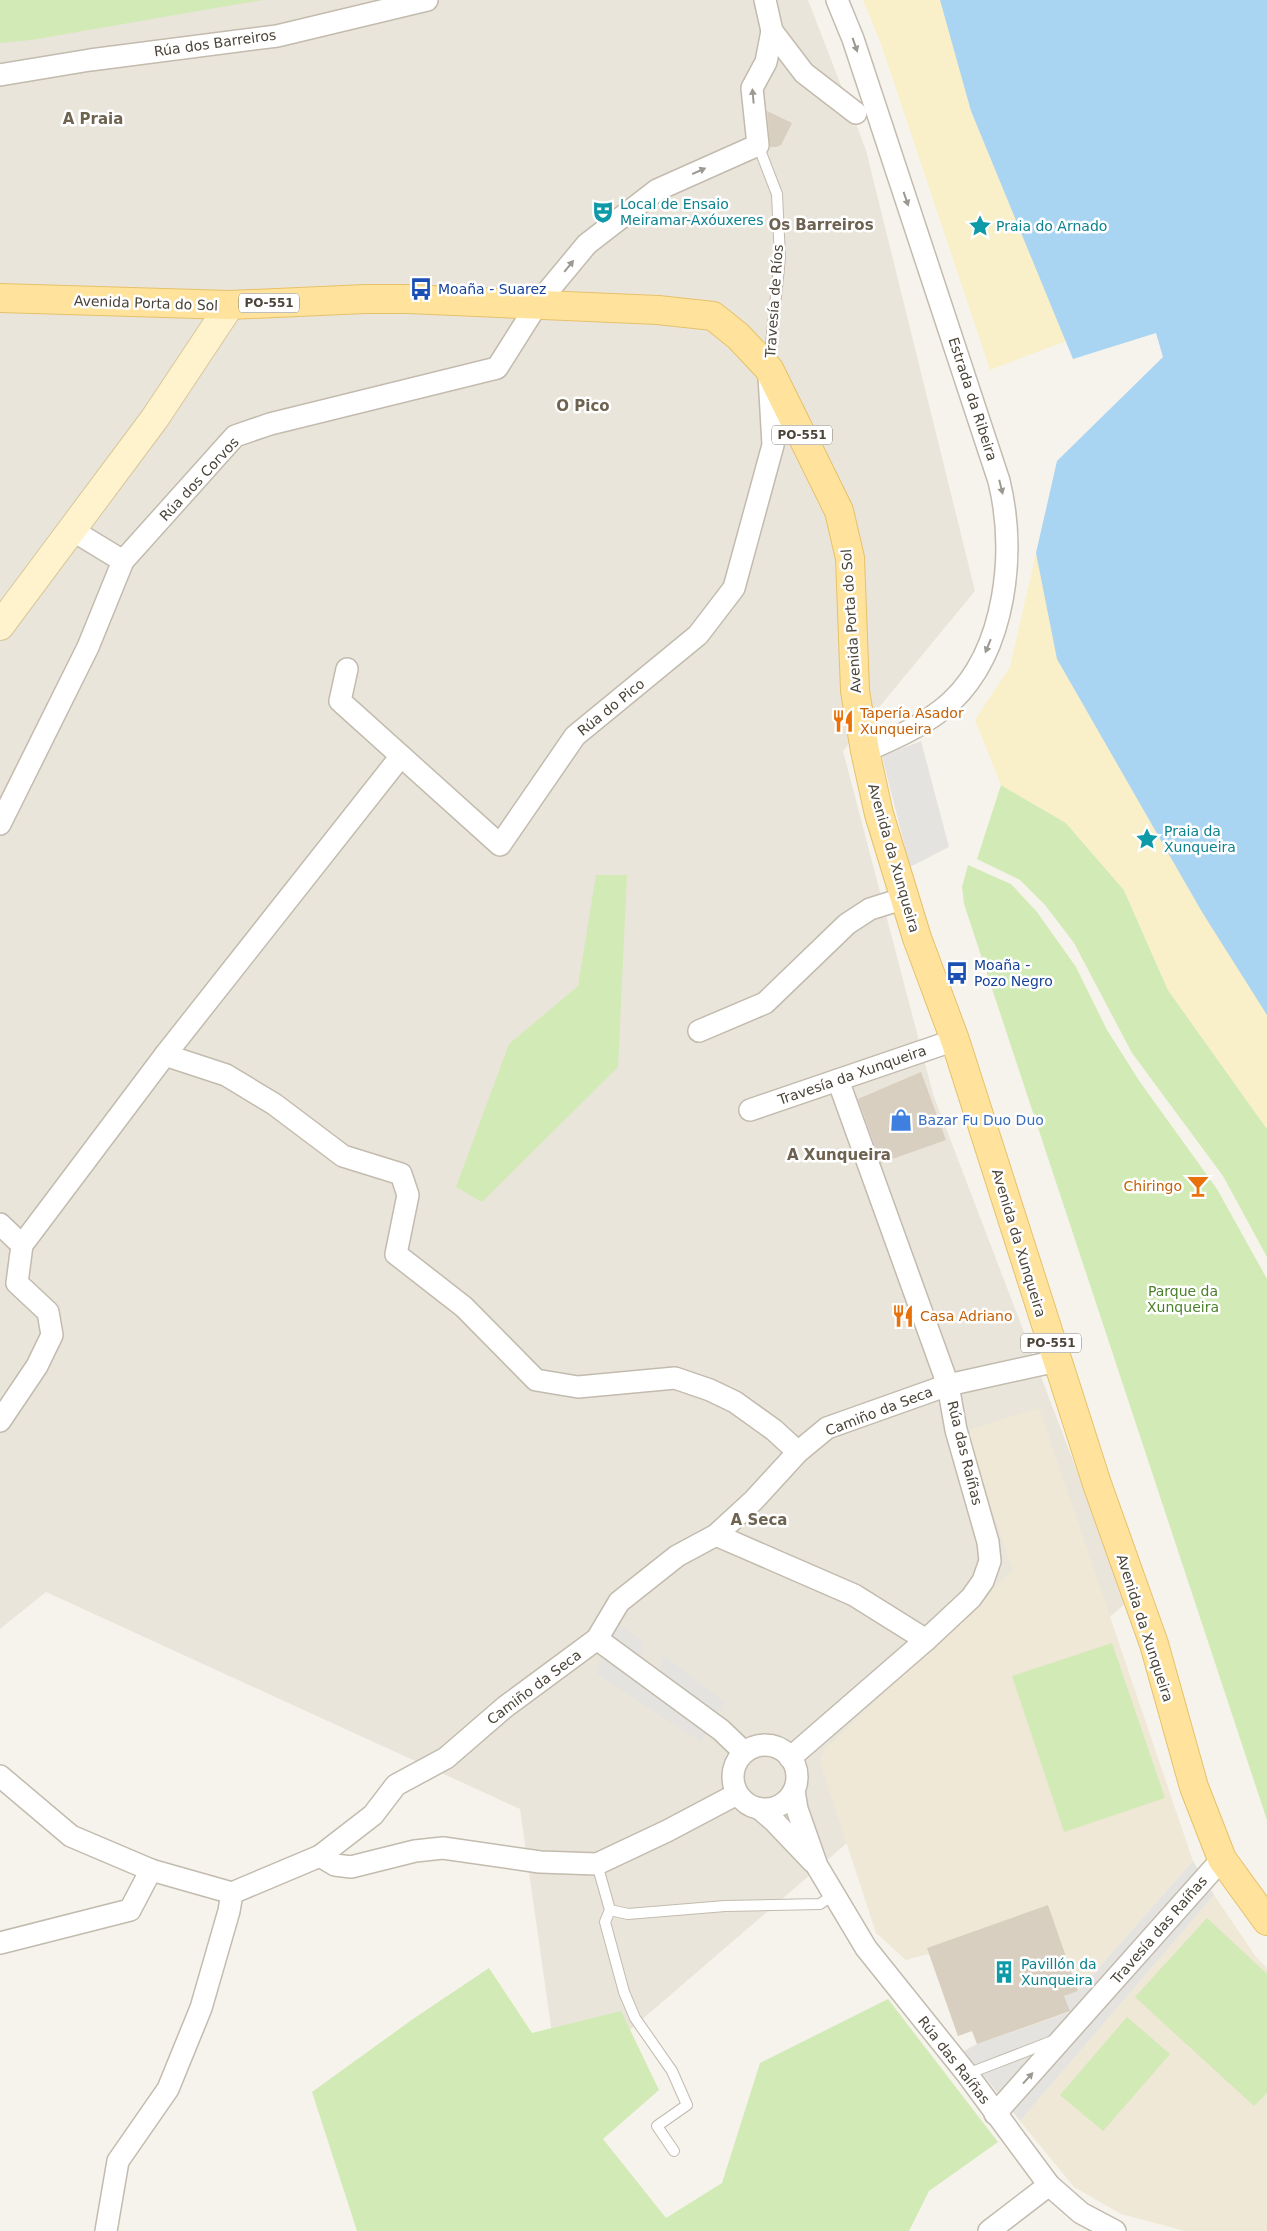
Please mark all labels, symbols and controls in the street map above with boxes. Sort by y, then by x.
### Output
street label: Rúa dos Barreiros [153,27,277,59]
one-way arrow [851,38,859,53]
one-way arrow [749,88,757,104]
district label: A Praia [63,110,123,128]
one-way arrow [692,167,706,175]
one-way arrow [903,192,910,207]
place label: Local de Ensaio Meiramar-Axóuxeres [620,196,763,228]
theatre icon: Local de Ensaio Meiramar-Axóuxeres [590,199,616,225]
place icon: Praia do Arnado [967,213,993,239]
district label: Os Barreiros [768,216,874,234]
place label: Praia do Arnado [996,218,1107,234]
street label: Travesía de Ríos [762,244,786,359]
one-way arrow [564,260,575,273]
bus stop icon: Moaña - Suarez [408,276,434,302]
place label: Moaña - Suarez [438,281,546,297]
street label: Avenida Porta do Sol [74,292,218,314]
road number: PO-551 [239,294,299,312]
street label: Estrada da Ribeira [945,335,1001,463]
district label: O Pico [556,397,610,415]
road number: PO-551 [772,426,832,444]
street label: Rúa dos Corvos [156,434,242,524]
one-way arrow [997,479,1005,494]
street label: Avenida Porta do Sol [838,548,864,694]
one-way arrow [984,639,992,654]
street label: Rúa do Pico [574,675,648,739]
place label: Tapería Asador Xunqueira [859,705,964,737]
restaurant icon: Tapería Asador Xunqueira [830,708,856,734]
street label: Avenida da Xunqueira [865,782,923,934]
place label: Praia da Xunqueira [1164,823,1236,855]
place icon: Praia da Xunqueira [1134,826,1160,852]
place label: Moaña - Pozo Negro [974,957,1053,989]
bus stop icon: Moaña - Pozo Negro [944,960,970,986]
street label: Travesía da Xunqueira [775,1042,928,1108]
shop icon: Bazar Fu Duo Duo [888,1107,914,1133]
place label: Bazar Fu Duo Duo [918,1112,1044,1128]
district label: A Xunqueira [787,1146,891,1164]
street label: Avenida da Xunqueira [989,1167,1049,1319]
bar icon: Chiringo [1185,1173,1211,1199]
place label: Chiringo [1123,1178,1182,1194]
park label: Parque da Xunqueira [1147,1283,1219,1315]
restaurant icon: Casa Adriano [890,1303,916,1329]
place label: Casa Adriano [920,1308,1013,1324]
road number: PO-551 [1021,1334,1081,1352]
street label: Camiño da Seca [823,1383,935,1439]
street label: Rúa das Raíñas [944,1399,986,1507]
district label: A Seca [731,1511,787,1529]
street label: Avenida da Xunqueira [1114,1552,1176,1704]
street label: Camiño da Seca [484,1646,584,1728]
street label: Travesía das Raíñas [1107,1873,1210,1988]
place label: Pavillón da Xunqueira [1021,1956,1097,1988]
building icon: Pavillón da Xunqueira [991,1959,1017,1985]
street label: Rúa das Raíñas [915,2013,993,2107]
one-way arrow [1022,2072,1034,2084]

